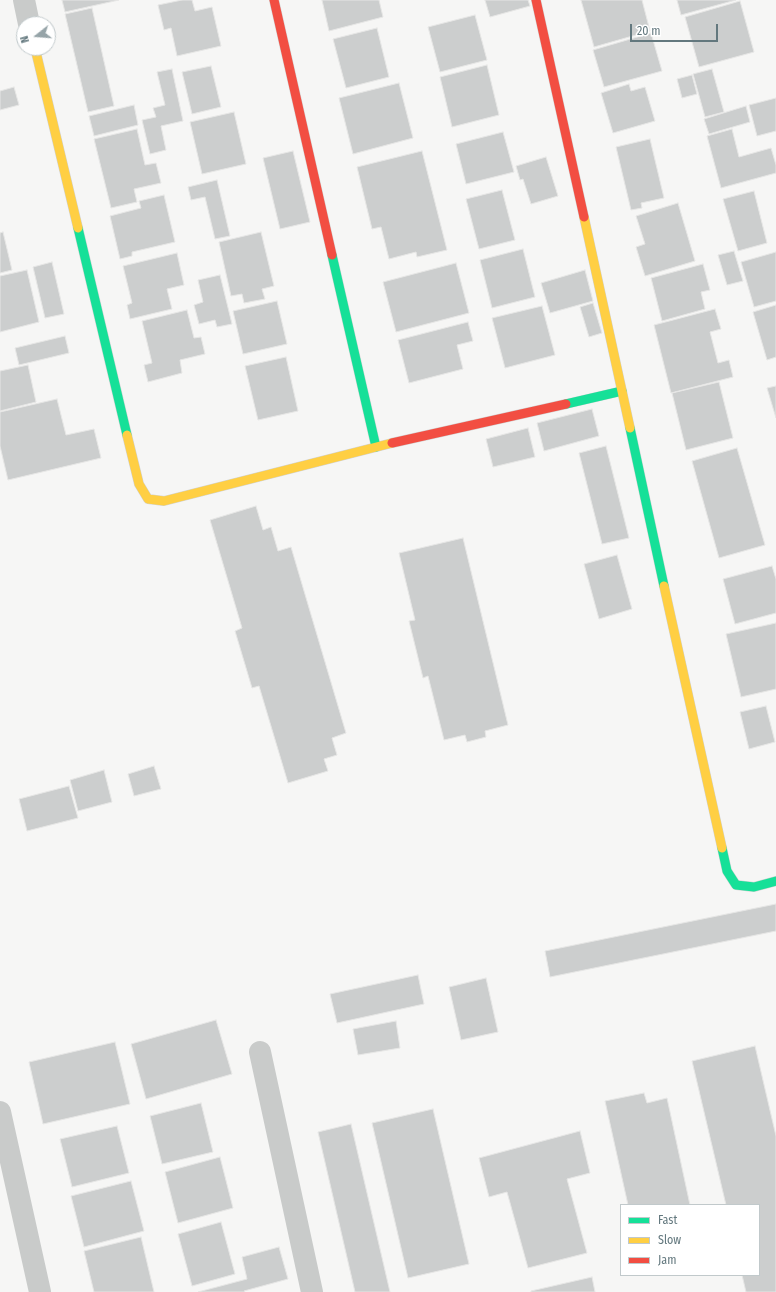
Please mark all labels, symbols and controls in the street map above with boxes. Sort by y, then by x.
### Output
north arrow [16,16,56,56]
scale bar [632,16,720,42]
text: 20 m [637,24,661,38]
text: N [18,34,32,44]
legend [620,1204,760,1276]
text: Fast [658,1213,677,1227]
text: Slow [658,1233,681,1247]
text: Jam [658,1253,676,1267]

